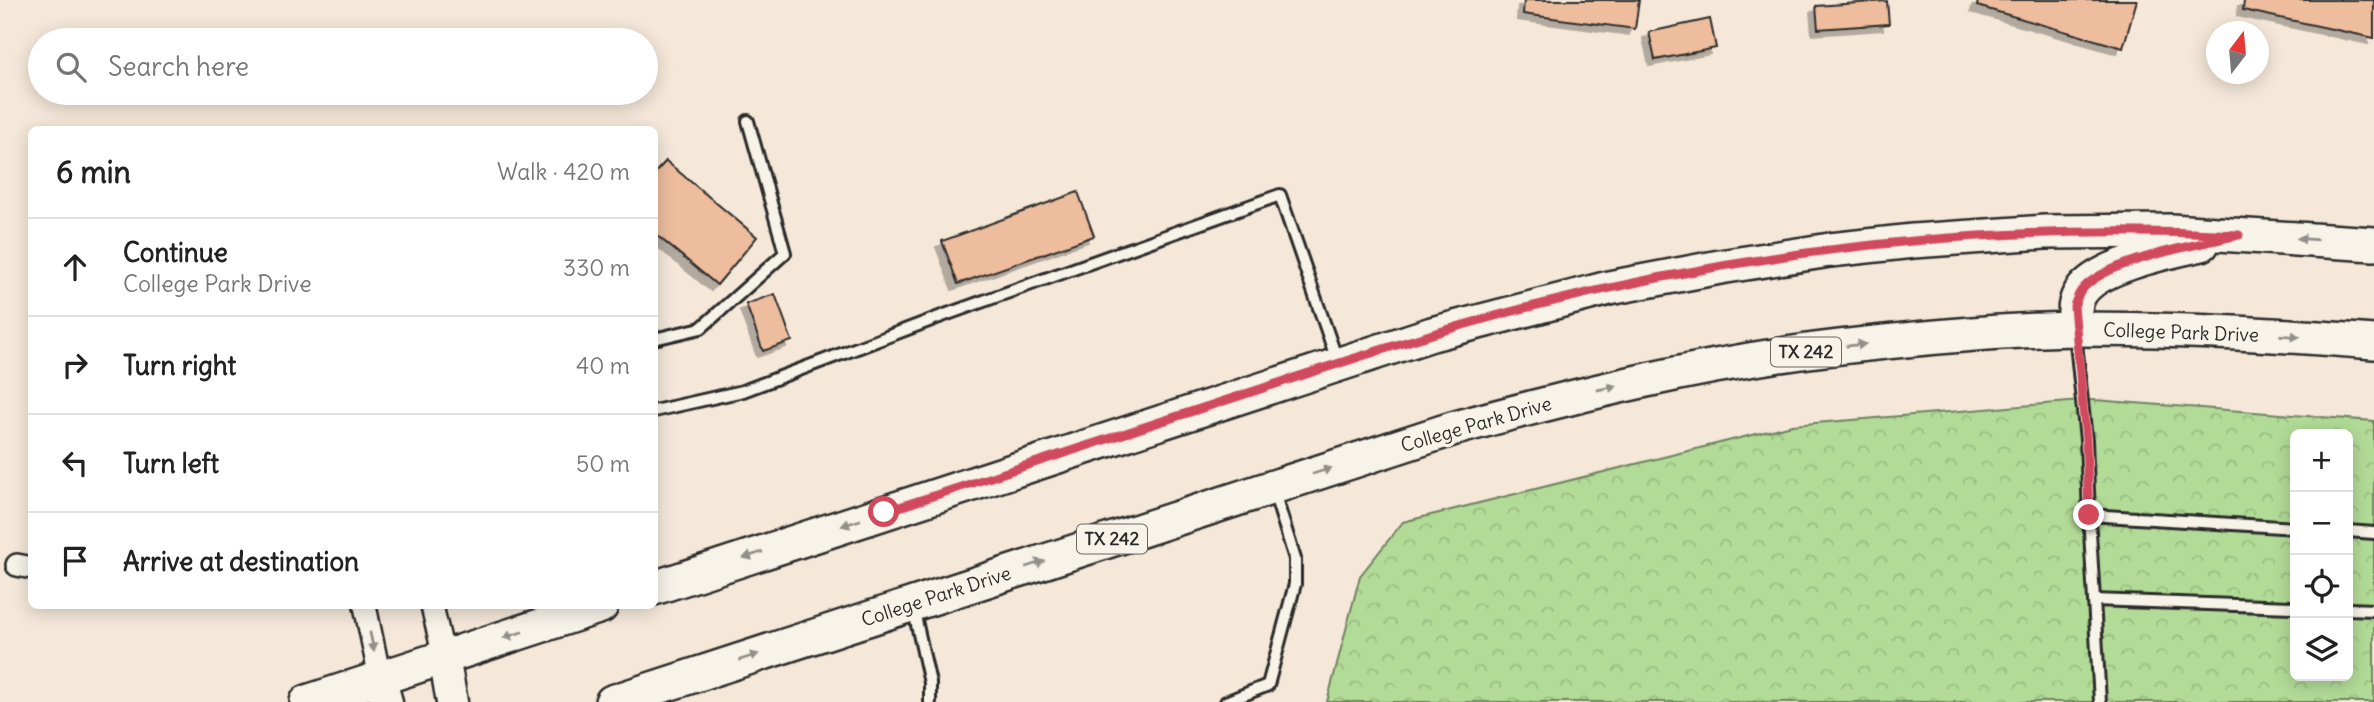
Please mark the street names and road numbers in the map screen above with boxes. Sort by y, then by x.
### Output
street label: College Park Drive [2103,317,2259,347]
road number: TX 242 [1771,338,1841,366]
street label: College Park Drive [1398,391,1554,457]
road number: TX 242 [1077,524,1147,554]
street label: College Park Drive [858,561,1014,631]

